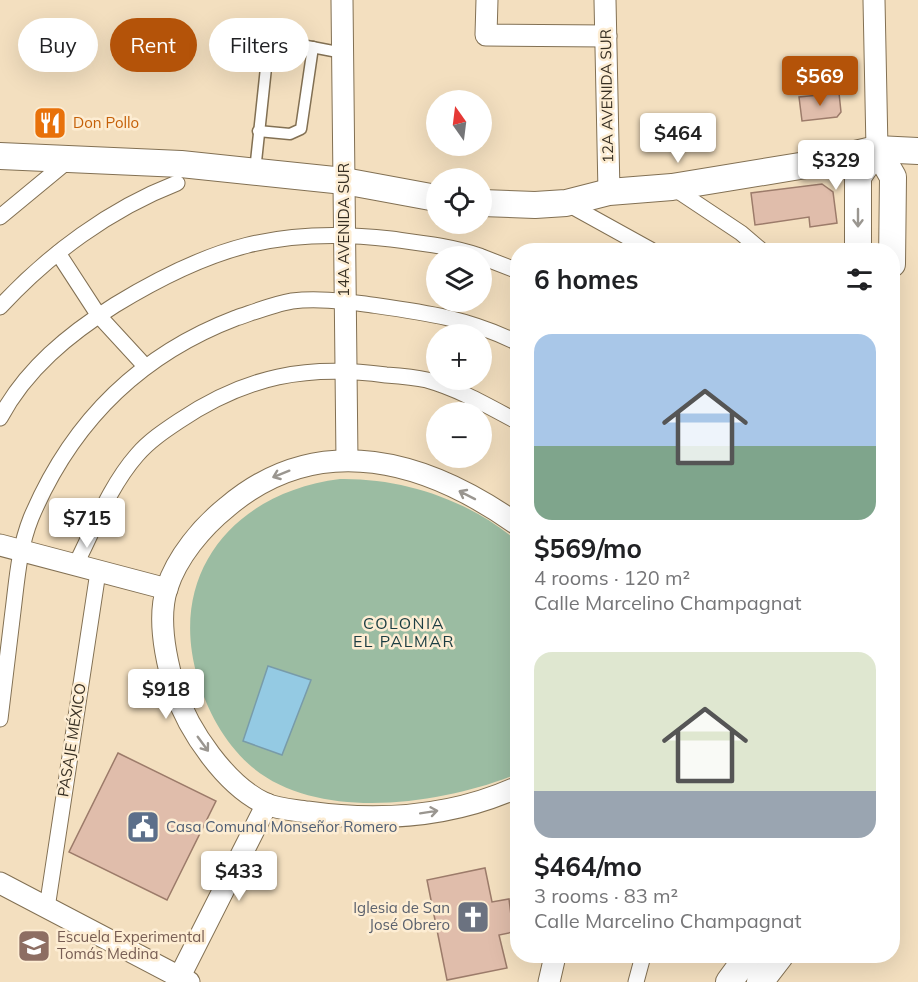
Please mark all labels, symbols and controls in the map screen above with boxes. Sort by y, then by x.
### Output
chip: Buy [18,18,98,72]
chip: Rent [110,18,197,72]
chip: Filters [209,18,309,72]
street label: 12A AVENIDA SUR [596,29,617,163]
pin: $569 [784,56,856,107]
text: $569 [796,63,844,88]
north arrow [426,90,492,156]
map controls [426,90,492,468]
restaurant icon: Don Pollo [32,105,68,141]
place label: Don Pollo [73,113,139,132]
pin: $464 [642,113,714,164]
text: $464 [654,120,702,145]
pin: $329 [800,140,872,191]
text: $329 [812,147,860,172]
street label: 14A AVENIDA SUR [334,163,353,297]
button: locate [426,168,492,234]
one-way arrow [852,208,864,228]
button: layers [426,246,492,312]
text: 6 homes [534,263,638,296]
icon: filters [843,263,876,296]
button: + [426,324,492,390]
icon: home [651,373,759,481]
button: − [426,402,492,468]
one-way arrow [273,469,291,480]
one-way arrow [459,489,477,501]
pin: $715 [51,498,123,549]
text: $715 [63,505,111,530]
text: $569/mo [534,532,642,565]
text: 4 rooms · 120 m² [534,565,690,590]
text: Calle Marcelino Champagnat [534,590,801,615]
district label: COLONIA EL PALMAR [353,613,455,651]
pin: $918 [130,669,202,720]
text: $918 [142,676,190,701]
street label: PASAJE MÉXICO [53,682,90,798]
icon: home [651,691,759,799]
one-way arrow [197,736,209,752]
one-way arrow [418,807,438,818]
public building icon: Casa Comunal Monseñor Romero [125,809,161,845]
place label: Casa Comunal Monseñor Romero [166,817,397,836]
text: $464/mo [534,850,642,883]
pin: $433 [203,851,275,902]
text: $433 [215,858,263,883]
text: 3 rooms · 83 m² [534,883,678,908]
place label: Iglesia de San José Obrero [353,898,450,934]
church icon: Iglesia de San José Obrero [455,899,491,935]
text: Calle Marcelino Champagnat [534,908,801,933]
place label: Escuela Experimental Tomás Medina [57,927,205,963]
school or university icon: Escuela Experimental Tomás Medina [16,928,52,964]

